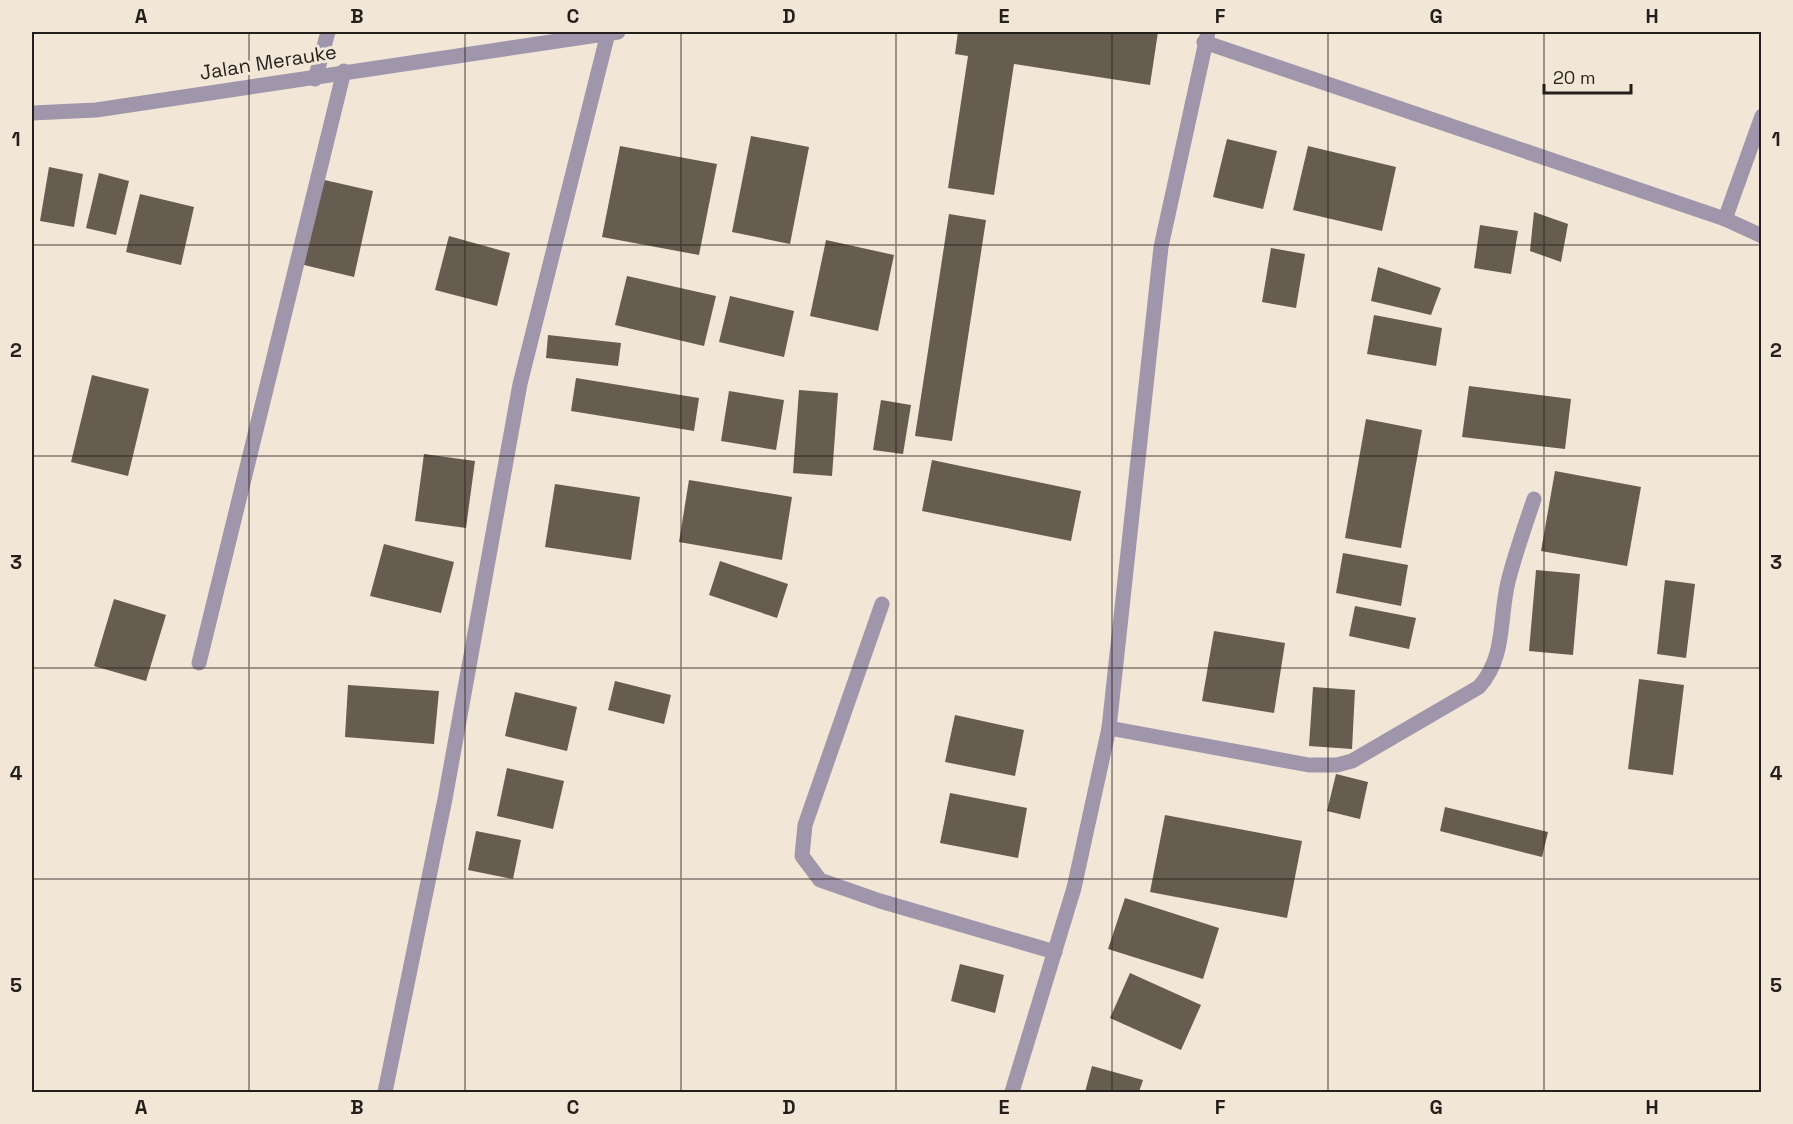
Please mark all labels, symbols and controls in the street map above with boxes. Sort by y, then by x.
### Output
text: A [135,3,148,29]
text: B [350,3,364,29]
text: C [567,3,580,29]
text: D [782,3,796,29]
text: E [998,3,1010,29]
text: F [1215,3,1226,29]
text: G [1429,3,1443,29]
text: H [1645,3,1659,29]
street label: Jalan Merauke [198,38,338,86]
scale bar [1544,57,1631,95]
text: 20 m [1553,66,1596,89]
text: 1 [11,126,21,152]
text: 1 [1771,126,1781,152]
text: 2 [10,337,22,363]
text: 2 [1770,337,1782,363]
text: 3 [10,549,22,575]
text: 3 [1770,549,1782,575]
text: 4 [10,760,23,786]
text: 4 [1770,760,1783,786]
text: 5 [10,972,22,998]
text: 5 [1770,972,1782,998]
text: A [135,1094,148,1120]
text: B [350,1094,364,1120]
text: C [567,1094,580,1120]
text: D [782,1094,796,1120]
text: E [998,1094,1010,1120]
text: F [1215,1094,1226,1120]
text: G [1429,1094,1443,1120]
text: H [1645,1094,1659,1120]

